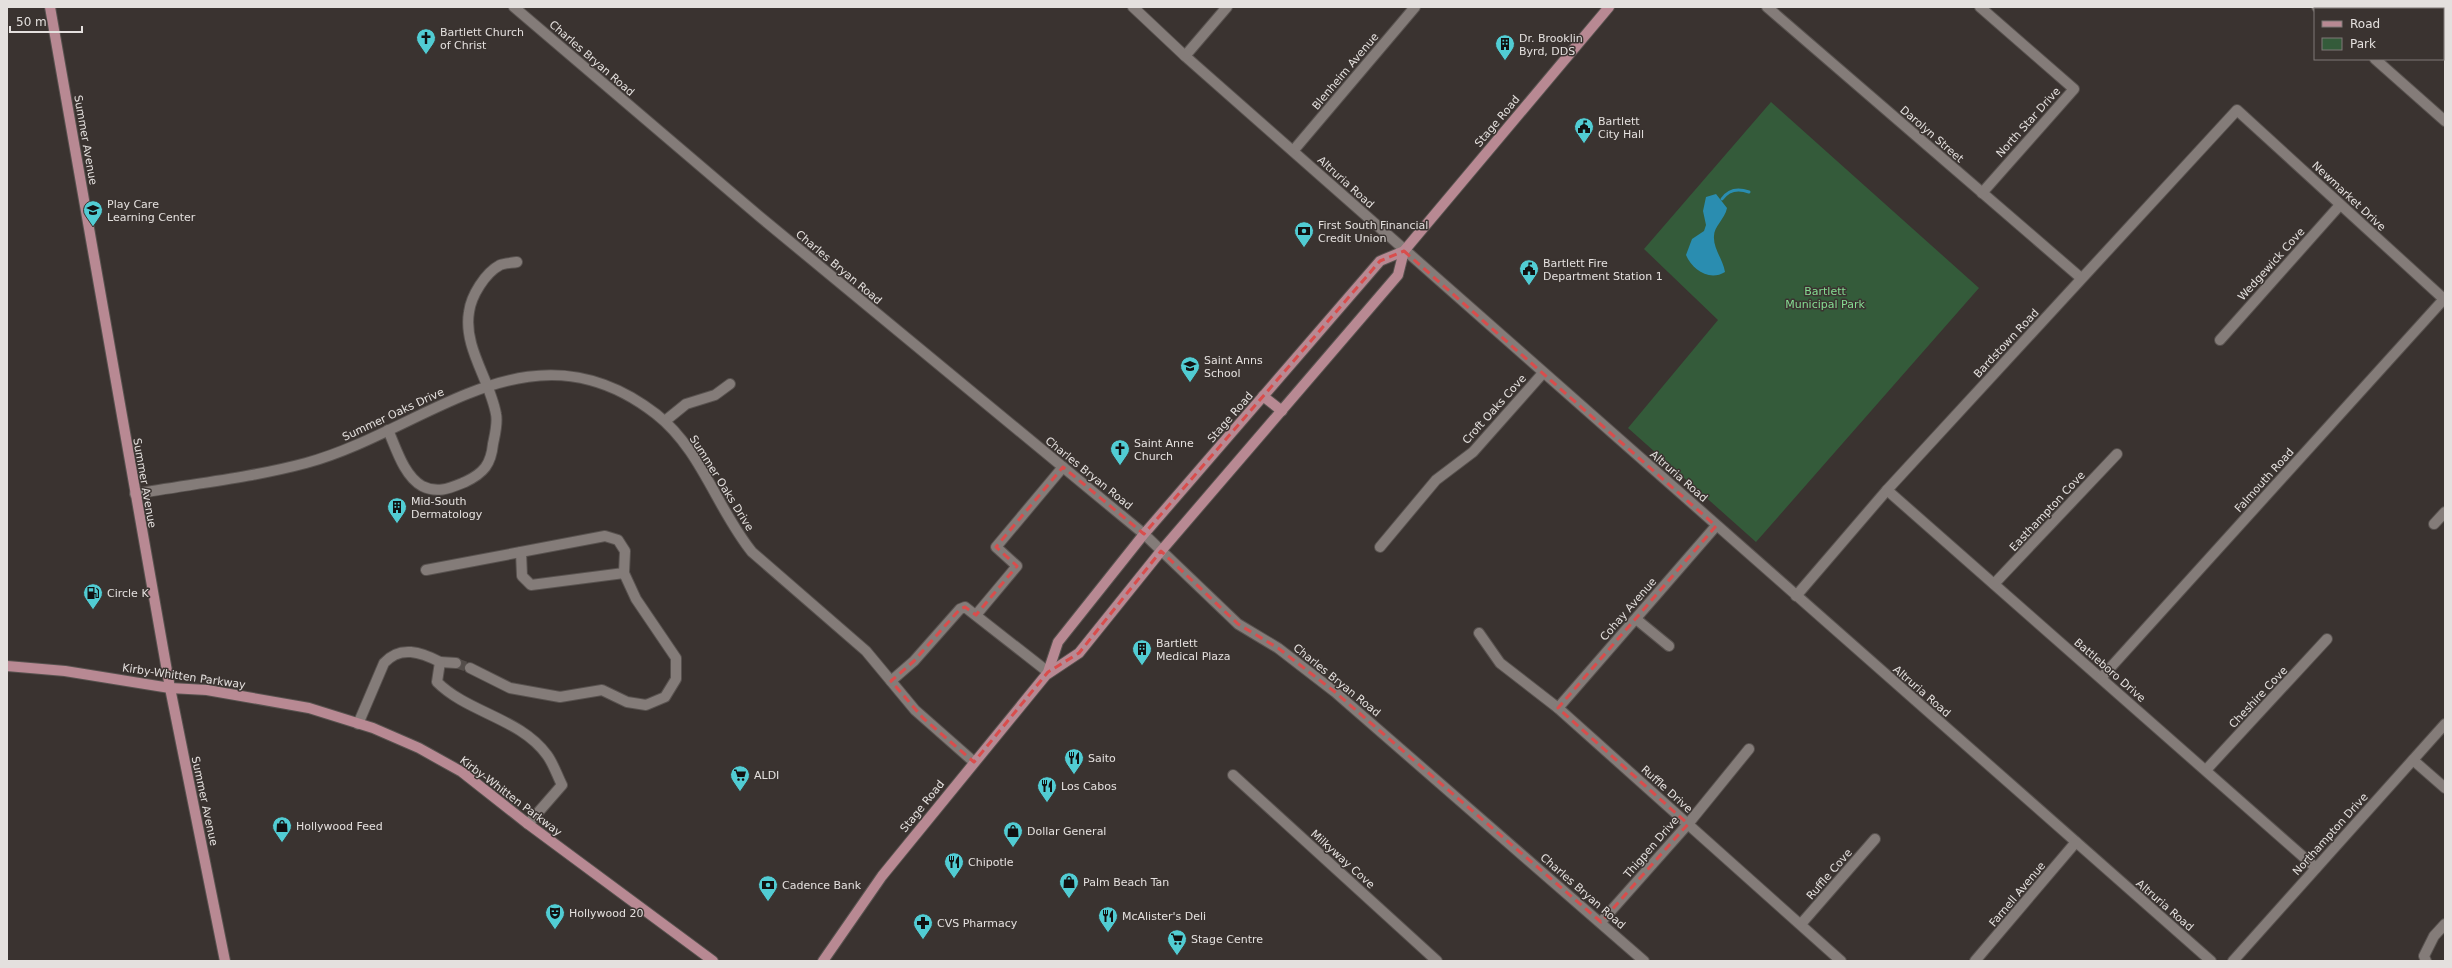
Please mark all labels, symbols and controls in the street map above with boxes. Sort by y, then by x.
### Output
scale bar [10,8,82,34]
legend [2314,8,2444,60]
text: 50 m [16,15,47,29]
text: Road [2350,17,2380,31]
street label: Charles Bryan Road [547,18,637,99]
place label: Bartlett Church of Christ [440,26,524,52]
church icon: Bartlett Church of Christ [415,27,437,55]
street label: Blenheim Avenue [1309,30,1381,112]
place label: Dr. Brooklin Byrd, DDS [1519,32,1583,58]
building icon: Dr. Brooklin Byrd, DDS [1494,33,1516,61]
text: Park [2350,37,2376,51]
street label: North Star Drive [1994,85,2063,160]
street label: Stage Road [1472,93,1523,150]
street label: Summer Avenue [71,94,100,186]
street label: Darolyn Street [1897,103,1967,166]
place label: Bartlett City Hall [1598,115,1644,141]
public building icon: Bartlett City Hall [1573,116,1595,144]
street label: Altruria Road [1315,154,1377,211]
street label: Newmarket Drive [2309,159,2388,234]
place label: Play Care Learning Center [107,198,196,224]
school or university icon: Play Care Learning Center [82,199,104,227]
place label: First South Financial Credit Union [1318,219,1428,245]
bank icon: First South Financial Credit Union [1293,220,1315,248]
street label: Wedgewick Cove [2235,225,2308,303]
street label: Charles Bryan Road [793,228,884,307]
place label: Bartlett Fire Department Station 1 [1543,257,1663,283]
public building icon: Bartlett Fire Department Station 1 [1518,258,1540,286]
park label: Bartlett Municipal Park [1785,285,1865,311]
street label: Bardstown Road [1971,306,2042,380]
place label: Saint Anns School [1204,354,1263,380]
school or university icon: Saint Anns School [1179,355,1201,383]
street label: Croft Oaks Cove [1460,372,1529,447]
street label: Summer Oaks Drive [340,385,446,444]
street label: Stage Road [1205,389,1256,445]
street label: Summer Oaks Drive [687,433,756,534]
street label: Charles Bryan Road [1042,434,1135,513]
street label: Summer Avenue [130,437,159,529]
place label: Saint Anne Church [1134,437,1194,463]
church icon: Saint Anne Church [1109,438,1131,466]
street label: Falmouth Road [2232,446,2297,515]
street label: Altruria Road [1647,448,1710,505]
street label: Easthampton Cove [2007,469,2088,554]
place label: Mid-South Dermatology [411,495,483,521]
building icon: Mid-South Dermatology [386,496,408,524]
street label: Cohay Avenue [1598,575,1659,643]
fuel station icon: Circle K [82,582,104,610]
place label: Circle K [107,587,149,600]
street label: Battleboro Drive [2071,636,2148,705]
place label: Bartlett Medical Plaza [1156,637,1231,663]
building icon: Bartlett Medical Plaza [1131,638,1153,666]
street label: Charles Bryan Road [1290,641,1383,720]
street label: Kirby-Whitten Parkway [121,661,247,692]
street label: Altruria Road [1890,663,1953,720]
street label: Cheshire Cove [2227,664,2290,731]
restaurant icon: Saito [1063,747,1085,775]
place label: Saito [1088,752,1116,765]
street label: Kirby-Whitten Parkway [457,754,565,839]
street label: Summer Avenue [189,755,220,847]
street label: Ruffle Drive [1638,763,1695,816]
supermarket icon: ALDI [729,764,751,792]
place label: ALDI [754,769,779,782]
restaurant icon: Los Cabos [1036,775,1058,803]
street label: Stage Road [898,778,947,835]
place label: Los Cabos [1061,780,1117,793]
street label: Northampton Drive [2290,790,2371,878]
street label: Thigpen Drive [1620,814,1682,882]
shop icon: Hollywood Feed [271,815,293,843]
place label: Hollywood Feed [296,820,383,833]
shop icon: Dollar General [1002,820,1024,848]
place label: Dollar General [1027,825,1106,838]
street label: Milkyway Cove [1308,827,1377,892]
street label: Ruffle Cove [1804,846,1855,902]
restaurant icon: Chipotle [943,851,965,879]
street label: Charles Bryan Road [1538,851,1628,932]
place label: Chipotle [968,856,1014,869]
street label: Farnell Avenue [1986,859,2048,929]
shop icon: Palm Beach Tan [1058,871,1080,899]
bank icon: Cadence Bank [757,874,779,902]
place label: Palm Beach Tan [1083,876,1169,889]
street label: Altruria Road [2133,877,2196,934]
place label: Cadence Bank [782,879,862,892]
theatre icon: Hollywood 20 [544,902,566,930]
restaurant icon: McAlister's Deli [1097,905,1119,933]
place label: Hollywood 20 [569,907,644,920]
place label: McAlister's Deli [1122,910,1206,923]
pharmacy icon: CVS Pharmacy [912,912,934,940]
place label: CVS Pharmacy [937,917,1018,930]
supermarket icon: Stage Centre [1166,928,1188,956]
place label: Stage Centre [1191,933,1263,946]

